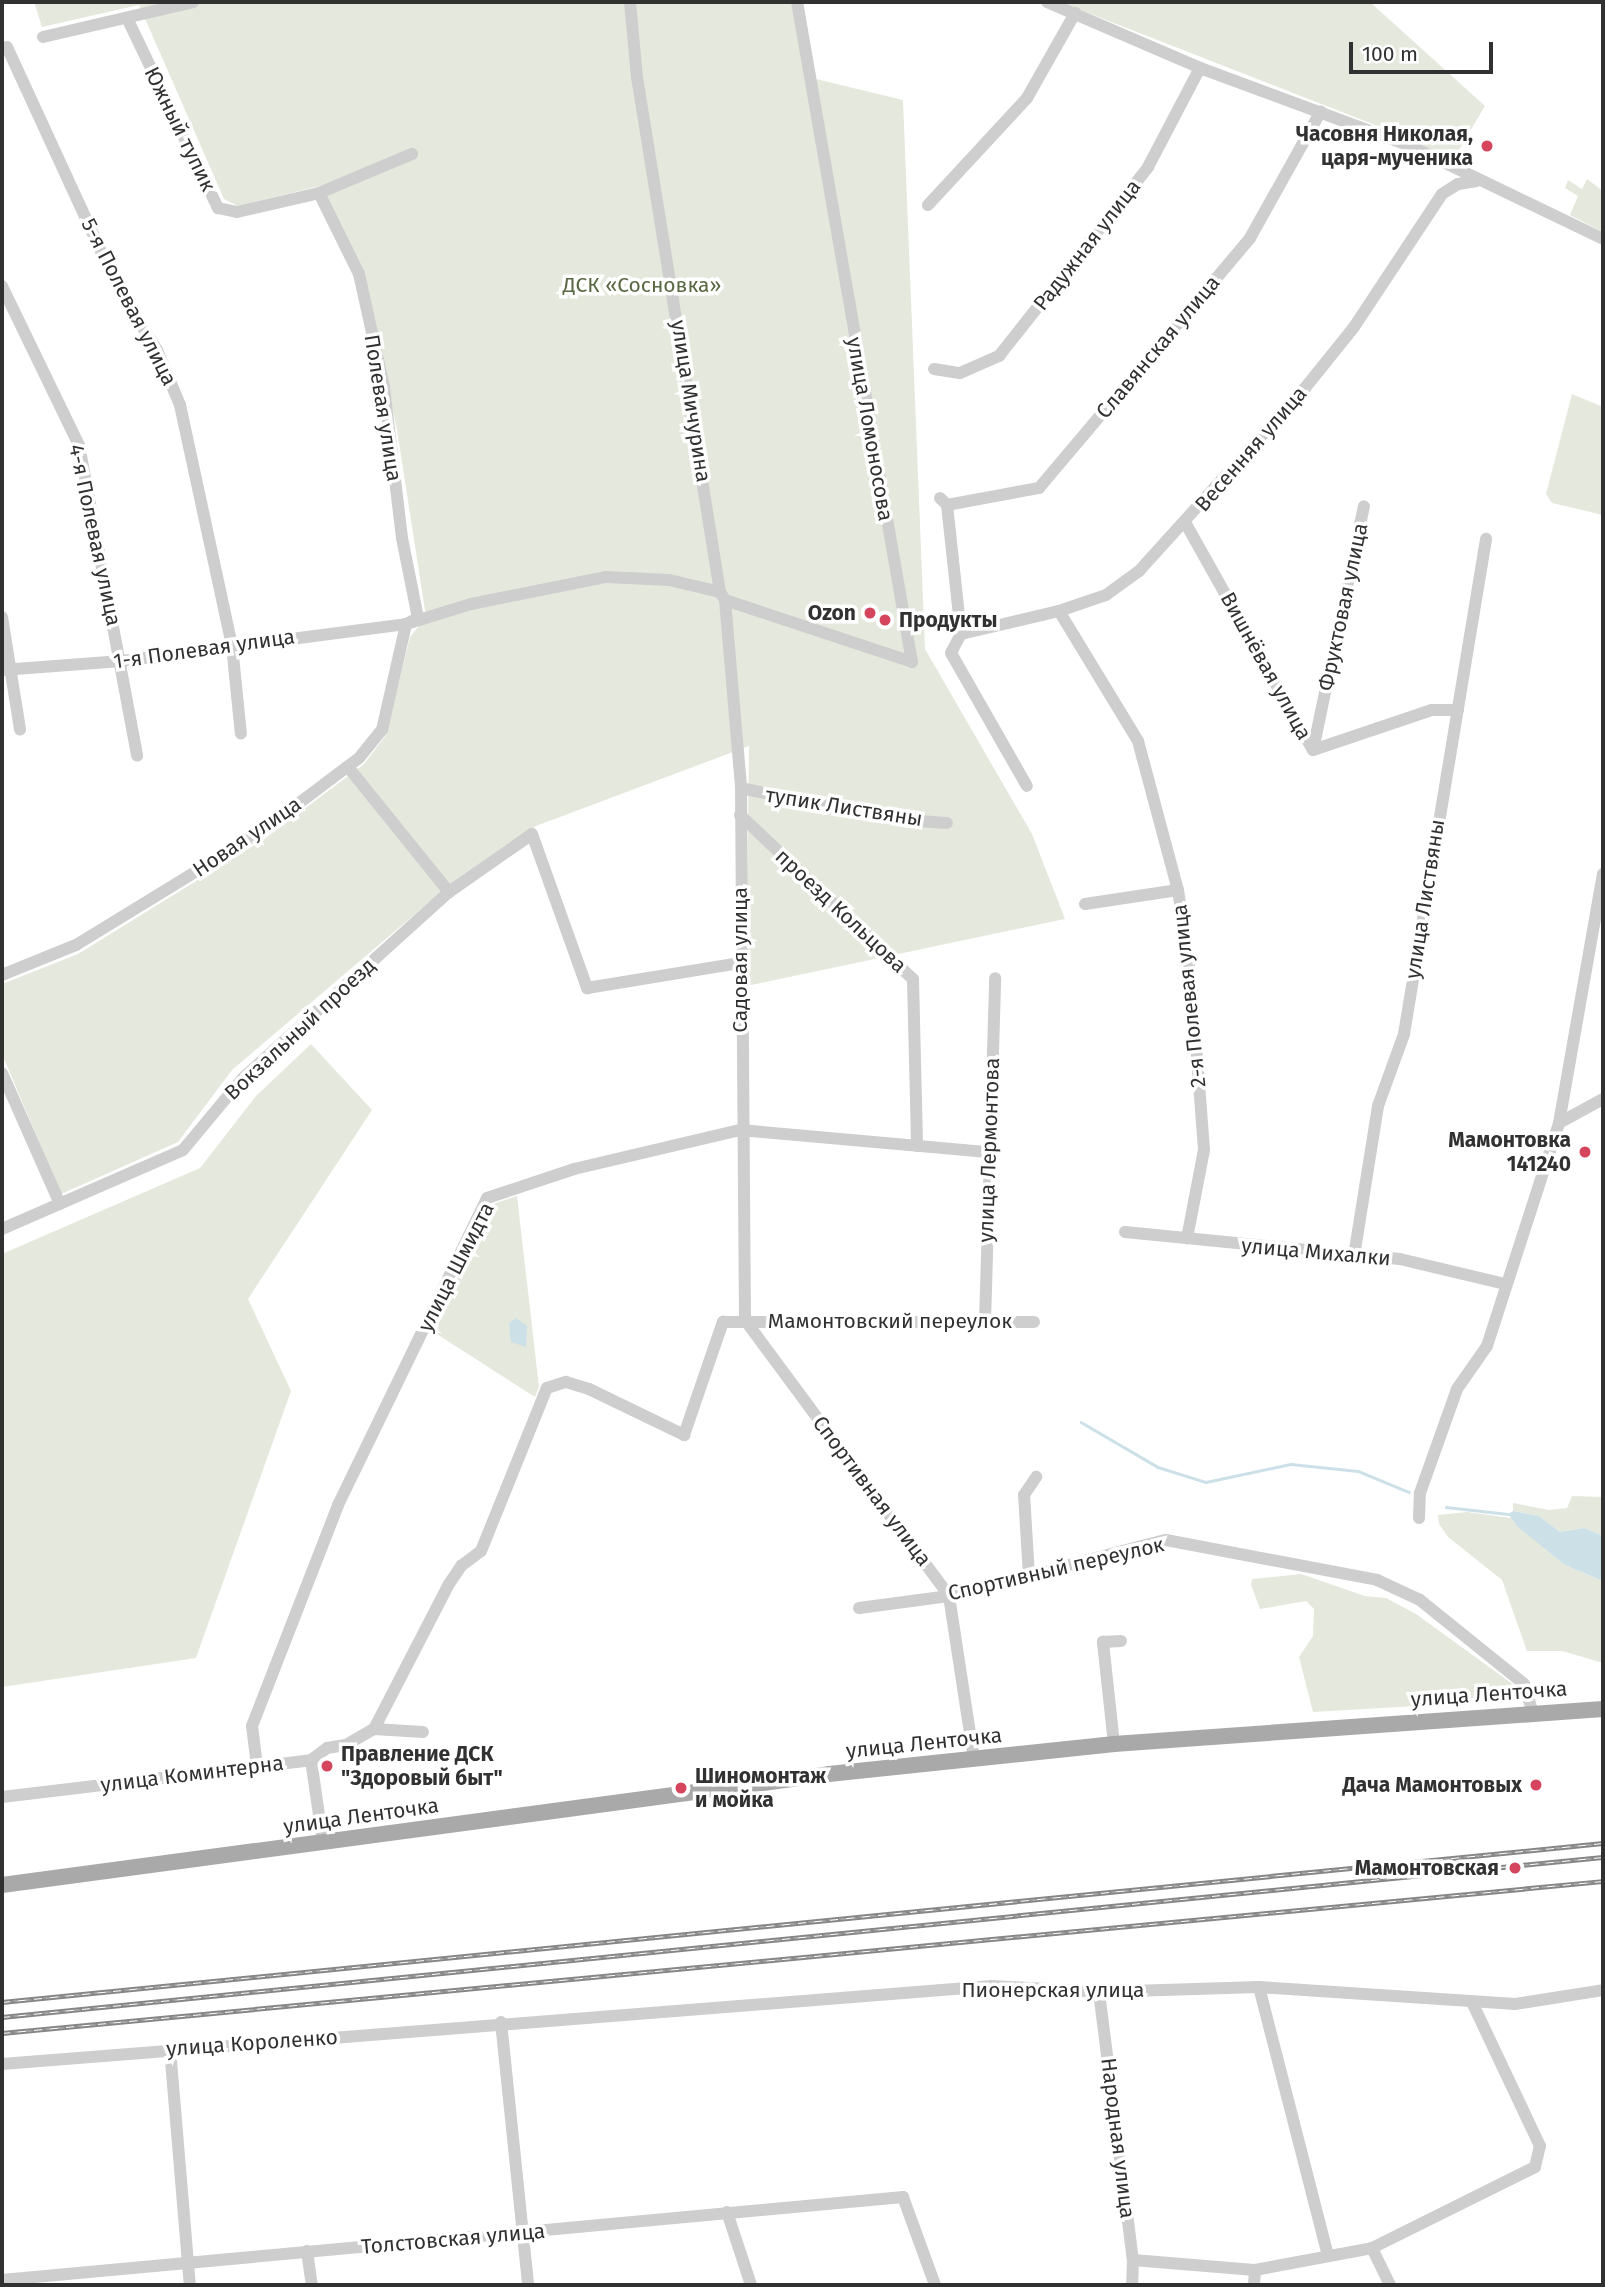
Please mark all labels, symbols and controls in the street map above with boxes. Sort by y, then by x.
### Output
scale bar [1353,28,1496,72]
text: 100 m [1362,41,1418,67]
street label: Южный тупик [139,63,221,195]
place label: Часовня Николая, царя-мученика [1296,121,1473,171]
marker: Часовня Николая, царя-мученика [1479,138,1495,154]
street label: Радужная улица [1028,175,1146,315]
street label: 5-я Полевая улица [76,214,182,390]
street label: Славянская улица [1091,270,1225,424]
park label: ДСК «Сосновка» [563,272,721,298]
street label: улица Мичурина [666,318,716,484]
street label: Полевая улица [359,333,407,483]
street label: улица Ломоносова [841,335,899,523]
street label: Весенняя улица [1190,381,1312,517]
street label: 4-я Полевая улица [63,442,127,628]
street label: Фруктовая улица [1313,521,1373,693]
street label: Вишнёвая улица [1215,588,1317,744]
place label: Ozon [808,600,856,626]
marker: Ozon [862,605,878,621]
place label: Продукты [899,607,997,633]
marker: Продукты [877,612,893,628]
street label: 1-я Полевая улица [112,624,296,674]
street label: тупик Листвяны [764,782,924,832]
street label: Новая улица [188,792,306,882]
street label: улица Листвяны [1400,817,1450,981]
street label: проезд Кольцова [770,844,912,978]
street label: Садовая улица [727,887,753,1033]
street label: 2-я Полевая улица [1167,903,1211,1089]
street label: Вокзальный проезд [219,953,381,1105]
street label: улица Лермонтова [973,1057,1005,1243]
place label: Мамонтовка 141240 [1448,1127,1571,1177]
marker: Мамонтовка 141240 [1577,1144,1593,1160]
street label: улица Шмидта [413,1198,499,1336]
street label: улица Михалки [1240,1233,1392,1271]
street label: Мамонтовский переулок [768,1308,1012,1334]
street label: Спортивная улица [807,1411,937,1571]
street label: Спортивный переулок [945,1532,1167,1606]
street label: улица Ленточка [1410,1676,1568,1712]
street label: улица Ленточка [845,1722,1003,1764]
place label: Правление ДСК "Здоровый быт" [341,1741,503,1791]
street label: улица Коминтерна [99,1750,285,1798]
marker: Правление ДСК "Здоровый быт" [319,1758,335,1774]
place label: Шиномонтаж и мойка [695,1763,826,1813]
place label: Дача Мамонтовых [1342,1772,1522,1798]
marker: Дача Мамонтовых [1528,1777,1544,1793]
marker: Шиномонтаж и мойка [673,1780,689,1796]
street label: улица Ленточка [282,1793,440,1839]
place label: Мамонтовская [1355,1855,1499,1881]
marker: Мамонтовская [1505,1858,1525,1878]
street label: Пионерская улица [961,1977,1145,2003]
street label: улица Короленко [165,2024,339,2062]
street label: Народная улица [1096,2056,1140,2220]
street label: Толстовская улица [360,2218,546,2260]

